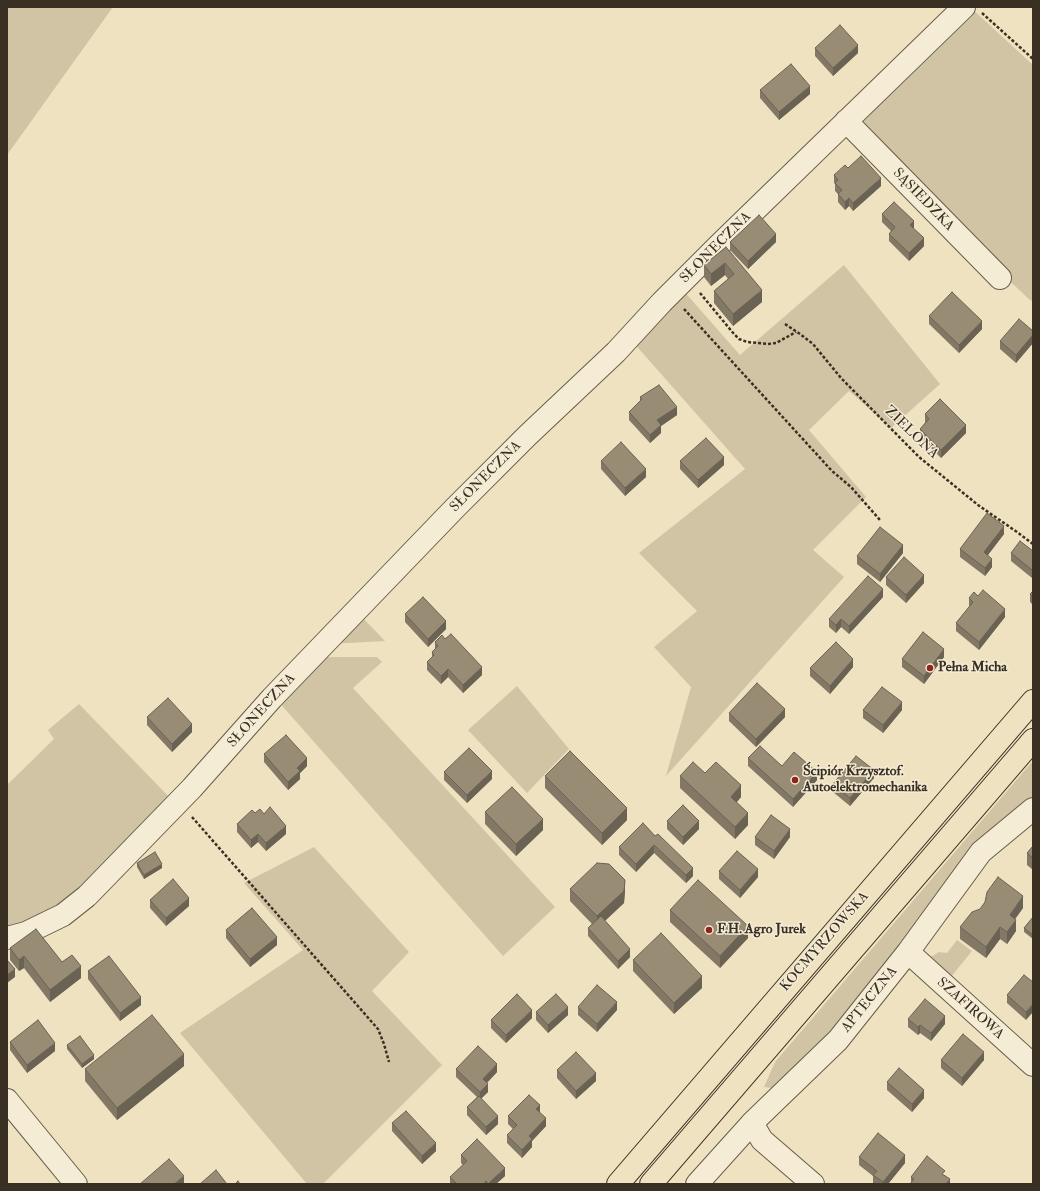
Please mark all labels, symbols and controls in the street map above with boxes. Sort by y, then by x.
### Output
street label: SĄSIEDZKA [889,165,957,235]
street label: SŁONECZNA [677,209,755,287]
street label: ZIELONA [880,403,942,463]
street label: SŁONECZNA [447,438,525,516]
place label: Pełna Micha [938,660,1007,676]
marker: Pełna Micha [925,663,935,673]
street label: SŁONECZNA [224,671,300,751]
place label: Ścipiór Krzysztof. Autoelektromechanika [803,764,927,796]
marker: Ścipiór Krzysztof. Autoelektromechanika [790,775,800,785]
street label: KOCMYRZOWSKA [777,889,873,995]
place label: F.H. Agro Jurek [717,922,806,938]
marker: F.H. Agro Jurek [704,925,714,935]
street label: APTECZNA [838,964,902,1036]
street label: SZAFIROWA [933,974,1007,1044]

